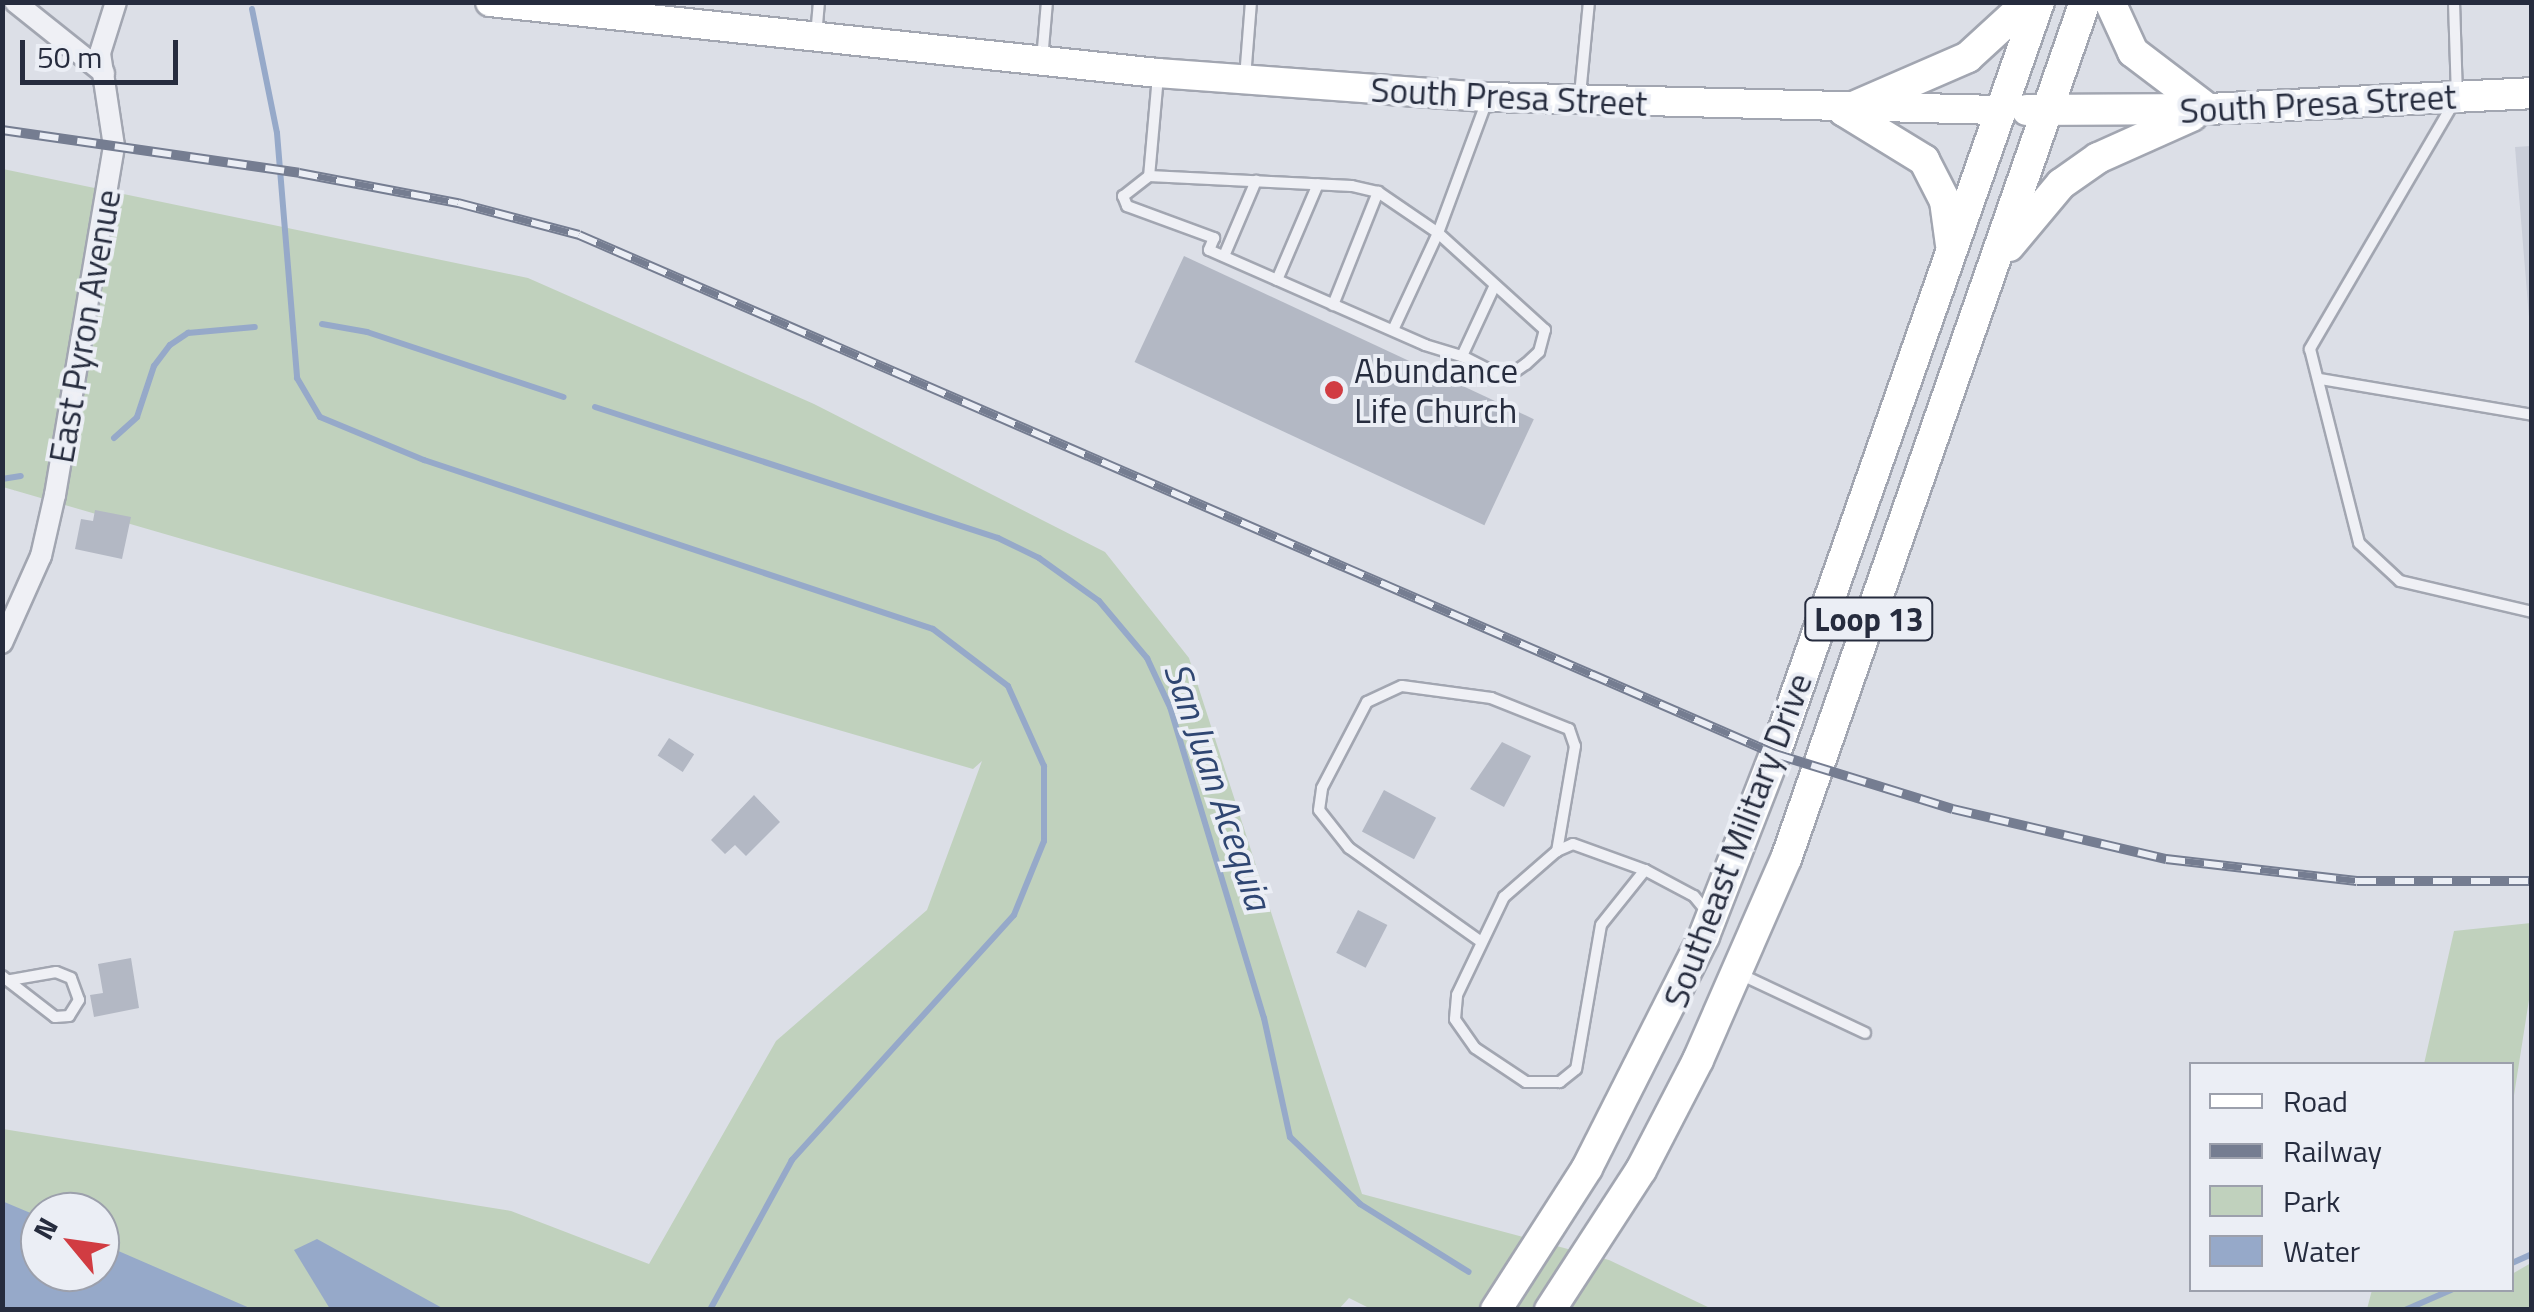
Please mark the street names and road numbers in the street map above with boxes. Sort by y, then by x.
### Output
street label: South Presa Street [1370,68,1648,124]
street label: South Presa Street [2179,75,2457,131]
street label: East Pyron Avenue [39,186,129,466]
road number: Loop 13 [1804,592,1934,646]
street label: Southeast Military Drive [1654,667,1820,1013]

